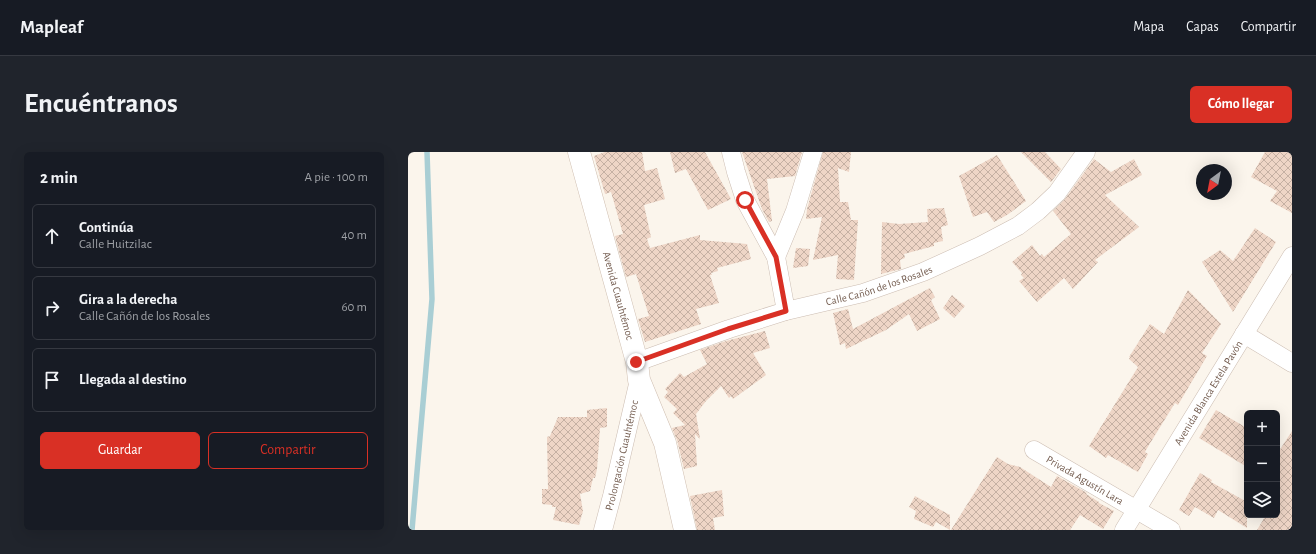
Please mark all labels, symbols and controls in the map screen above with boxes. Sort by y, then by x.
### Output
text: Mapleaf [20,18,83,37]
text: Mapa [1133,20,1164,34]
text: Capas [1186,20,1219,34]
text: Compartir [1241,20,1296,34]
button: Cómo llegar [1190,86,1292,123]
text: Encuéntranos [24,90,178,118]
north arrow [1196,164,1232,200]
text: 2 min [40,169,78,186]
text: A pie · 100 m [305,171,368,184]
route start [736,191,754,209]
text: Continúa [79,220,134,235]
icon: ahead [41,225,63,247]
text: 40 m [341,229,367,242]
text: Calle Huitzilac [79,238,152,251]
street label: Avenida Cuauhtémoc [601,250,636,342]
street label: Calle Cañón de los Rosales [825,263,934,307]
text: Gira a la derecha [79,292,178,307]
icon: right [41,297,63,319]
text: 60 m [341,301,367,314]
text: Calle Cañón de los Rosales [79,310,210,323]
street label: Avenida Blanca Estela Pavón [1172,339,1244,447]
route end [627,353,645,371]
icon: arrive [41,369,63,391]
text: Llegada al destino [79,372,187,387]
street label: Prolongación Cuauhtémoc [603,398,640,512]
map controls [1244,410,1280,518]
button: + [1244,410,1280,446]
button: Guardar [40,432,200,469]
button: Compartir [208,432,368,469]
button: − [1244,446,1280,482]
street label: Privada Agustín Lara [1045,453,1125,506]
button: layers [1244,482,1280,518]

